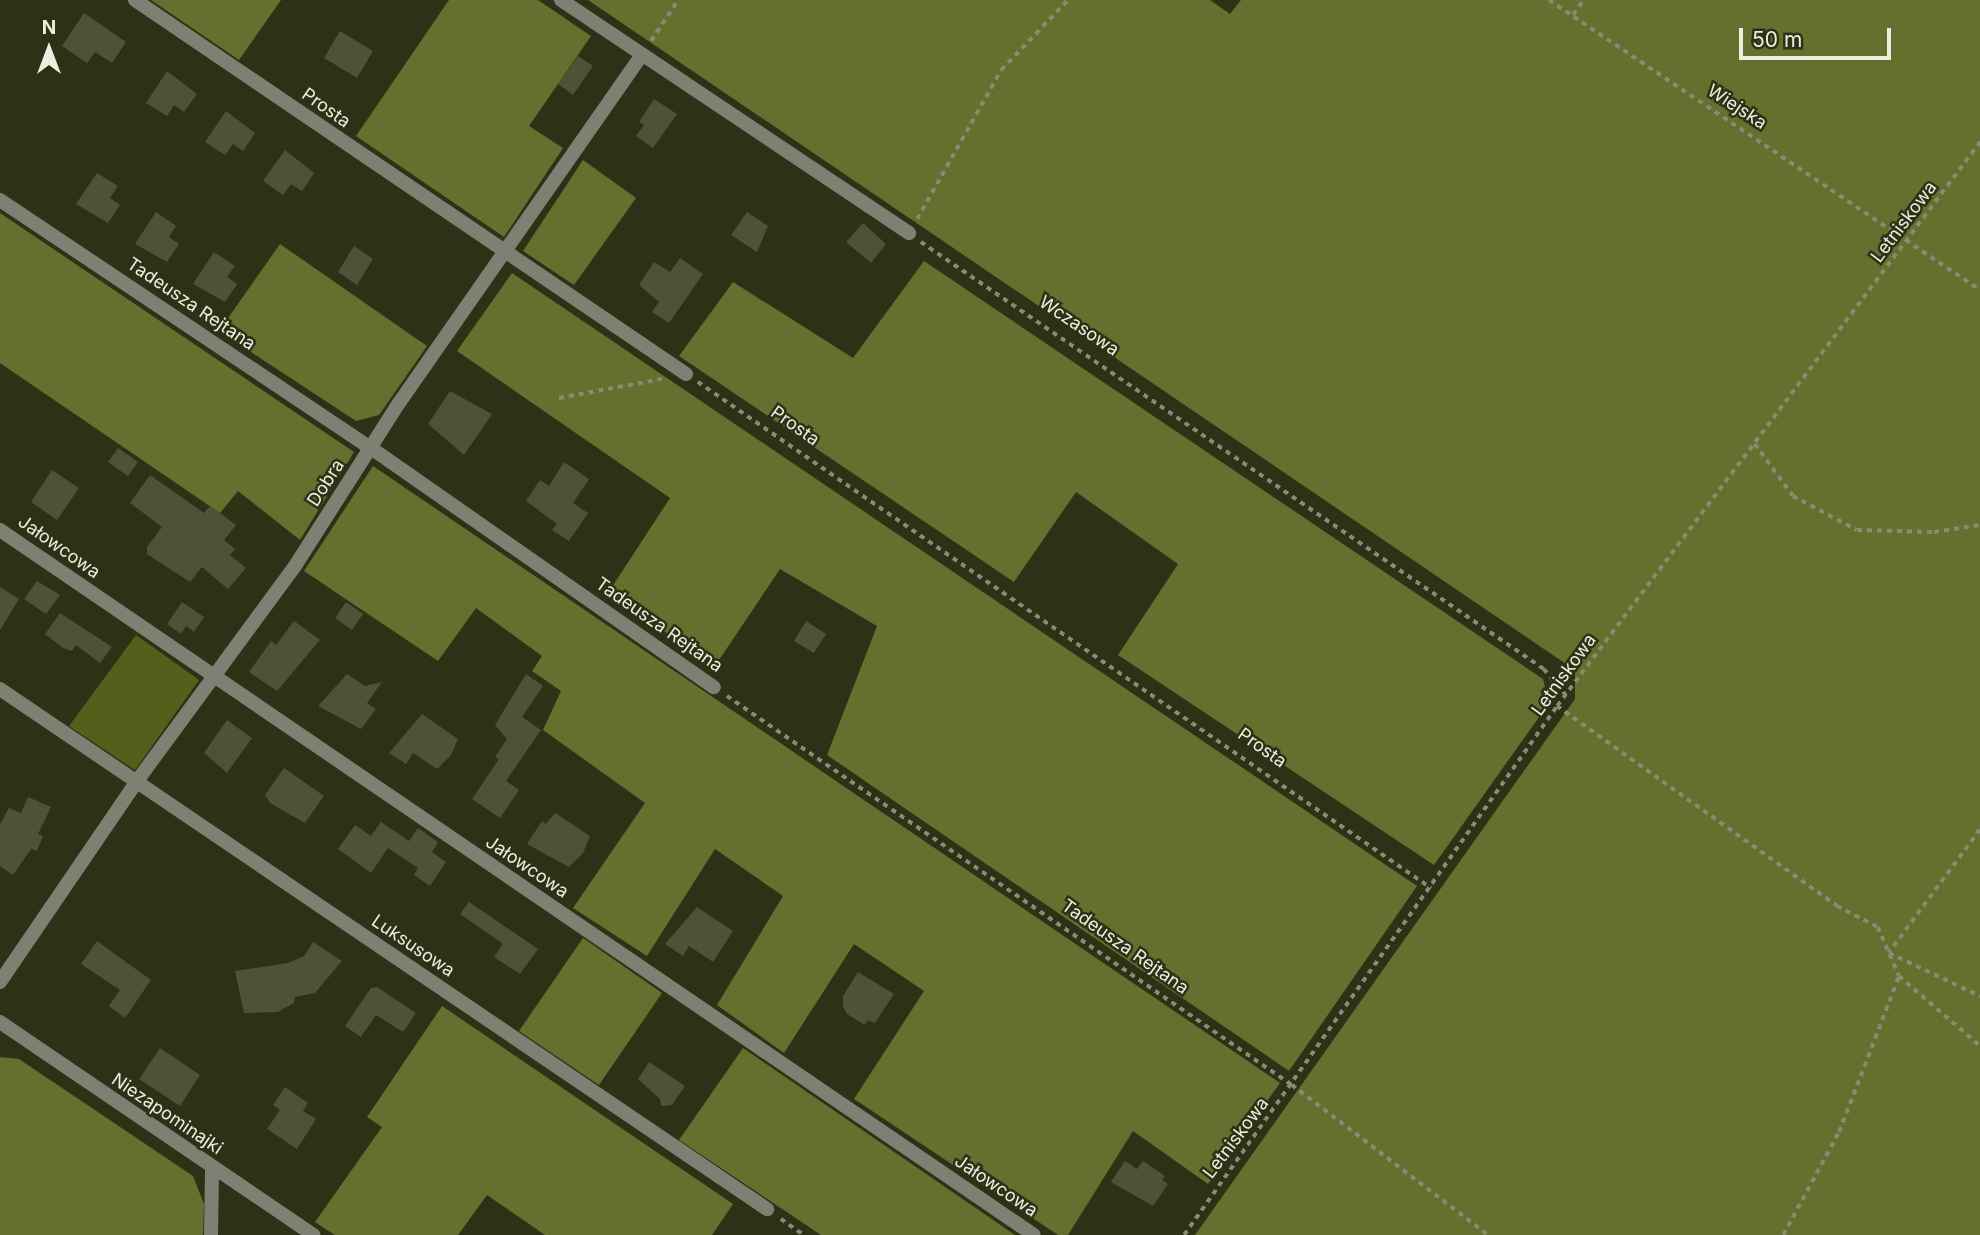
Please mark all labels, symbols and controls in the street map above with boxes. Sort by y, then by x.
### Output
north arrow [14,14,84,84]
scale bar [1742,14,1894,58]
text: N [42,16,56,39]
text: 50 m [1752,27,1802,52]
street label: Wiejska [1703,80,1771,134]
street label: Prosta [298,84,354,132]
street label: Letniskowa [1867,177,1941,267]
street label: Tadeusza Rejtana [123,253,259,355]
street label: Wczasowa [1035,291,1123,361]
street label: Prosta [767,402,823,450]
street label: Dobra [303,455,349,511]
street label: Jałowcowa [14,511,104,583]
street label: Tadeusza Rejtana [591,573,727,677]
street label: Letniskowa [1527,630,1601,720]
street label: Prosta [1234,724,1290,772]
street label: Jałowcowa [481,831,573,903]
street label: Tadeusza Rejtana [1057,895,1193,999]
street label: Luksusowa [367,910,459,982]
street label: Niezapominajki [107,1069,227,1159]
street label: Letniskowa [1199,1093,1273,1183]
street label: Jałowcowa [950,1150,1042,1222]

